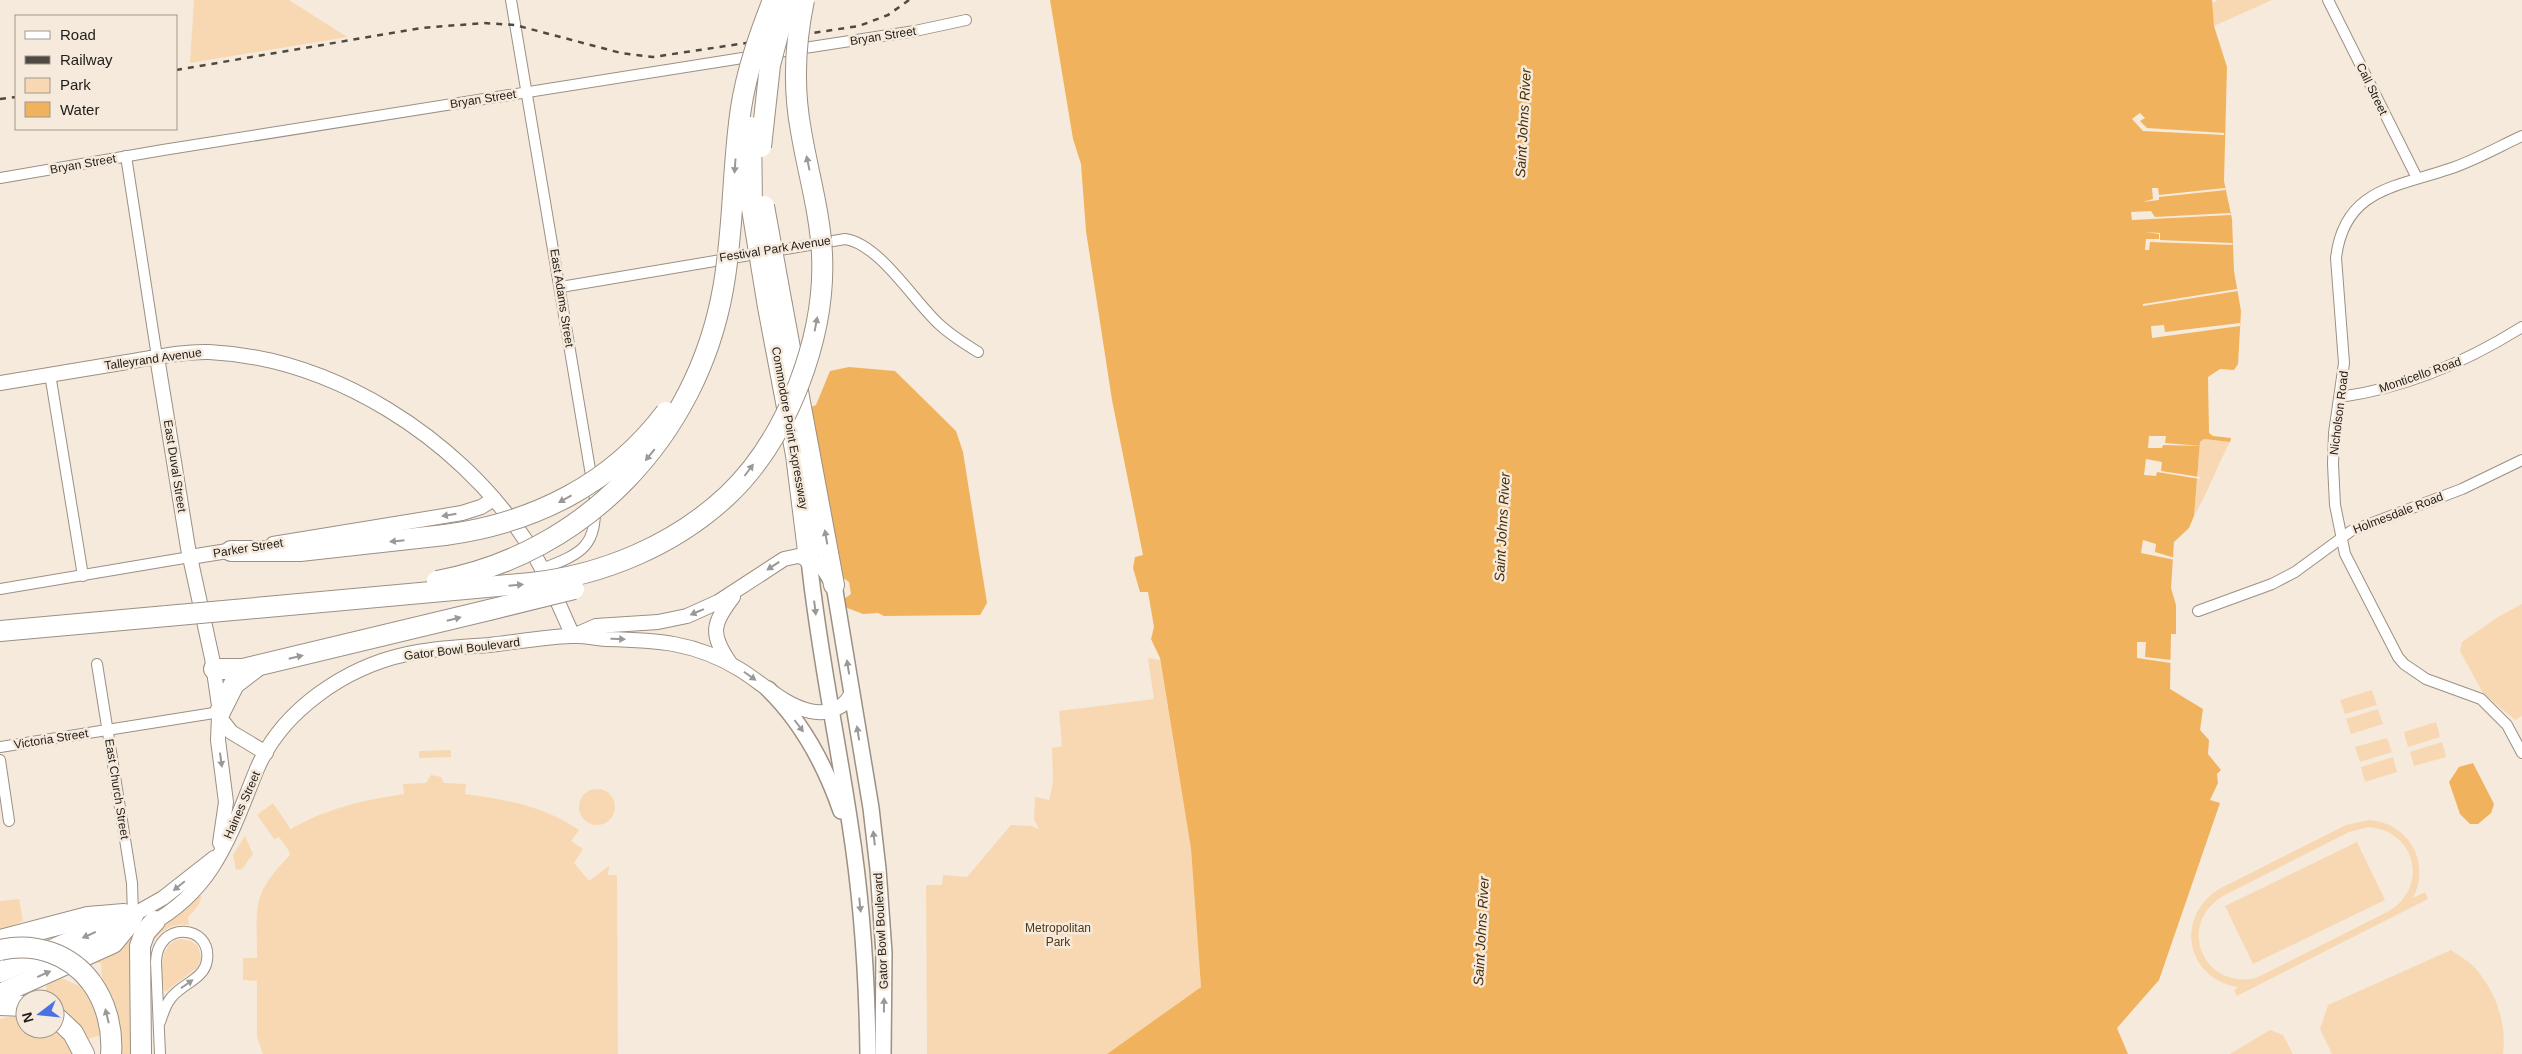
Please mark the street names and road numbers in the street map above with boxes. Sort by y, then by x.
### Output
street label: Bryan Street [849,24,918,48]
street label: Call Street [2353,61,2391,118]
street label: Bryan Street [449,87,518,111]
street label: Bryan Street [49,151,118,177]
street label: Festival Park Avenue [718,233,832,265]
street label: East Adams Street [547,248,577,349]
street label: Talleyrand Avenue [104,345,203,373]
street label: Commodore Point Expressway [769,346,811,510]
street label: Monticello Road [2377,354,2463,396]
street label: Nicholson Road [2327,370,2351,456]
street label: East Duval Street [161,419,189,514]
street label: Holmesdale Road [2351,489,2445,537]
street label: Parker Street [212,535,285,560]
street label: Gator Bowl Boulevard [403,635,521,663]
street label: Victoria Street [13,726,90,752]
street label: East Church Street [102,738,132,841]
street label: Haines Street [221,768,263,841]
street label: Gator Bowl Boulevard [871,872,891,990]

